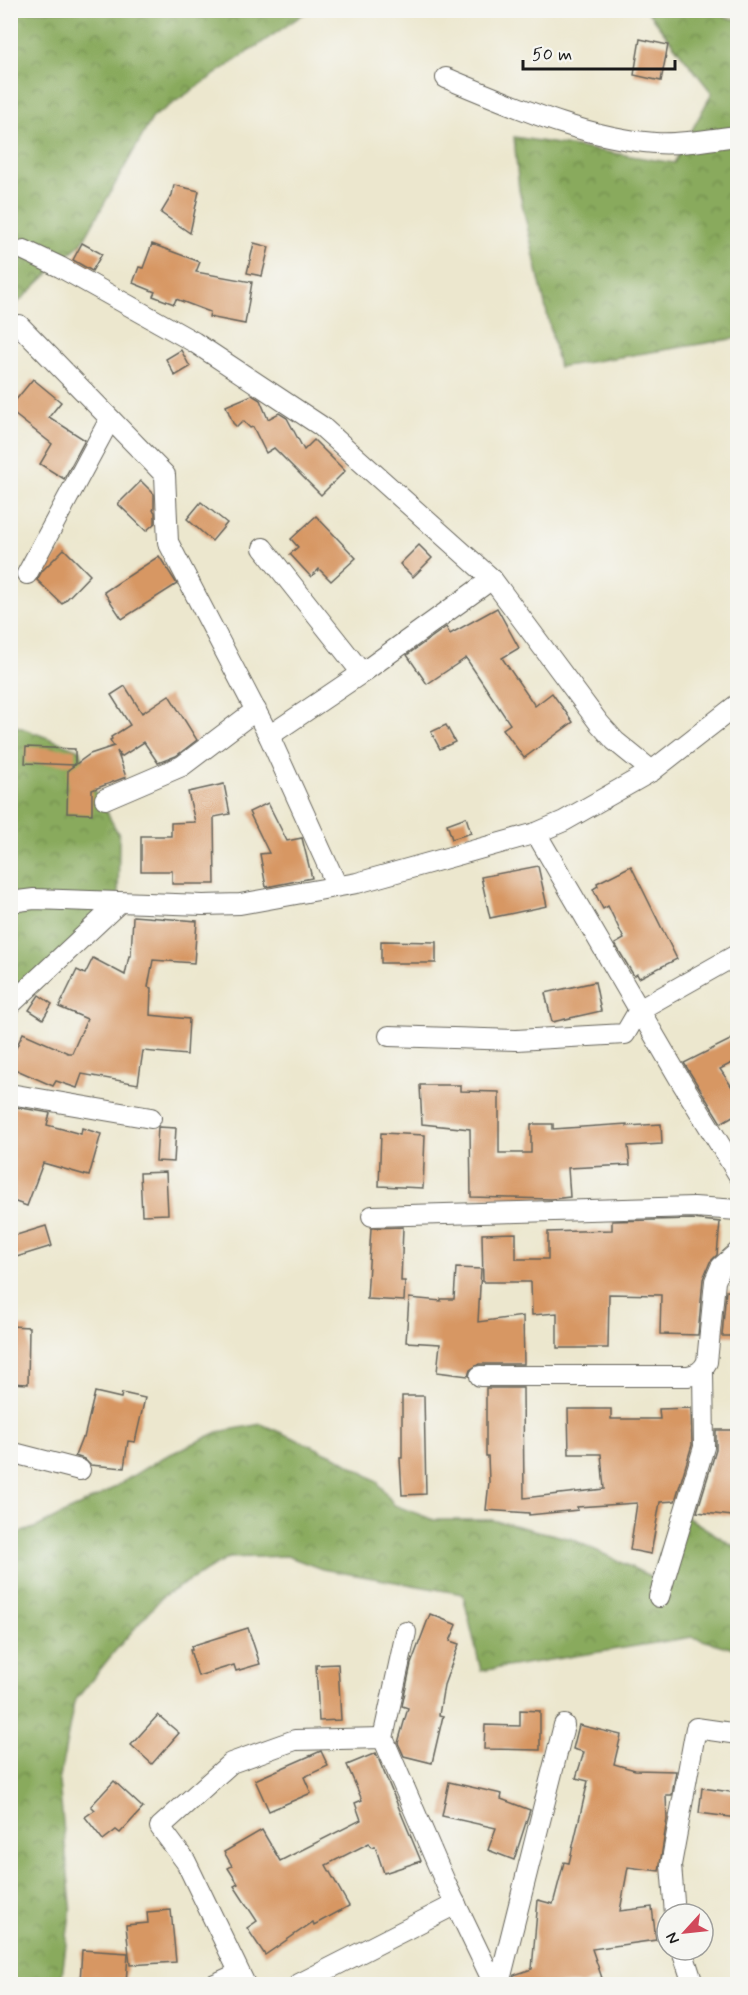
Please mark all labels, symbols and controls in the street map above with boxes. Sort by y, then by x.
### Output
scale bar [523,33,674,71]
text: 50 m [532,43,572,67]
north arrow [655,1902,715,1962]
text: N [661,1929,685,1948]

